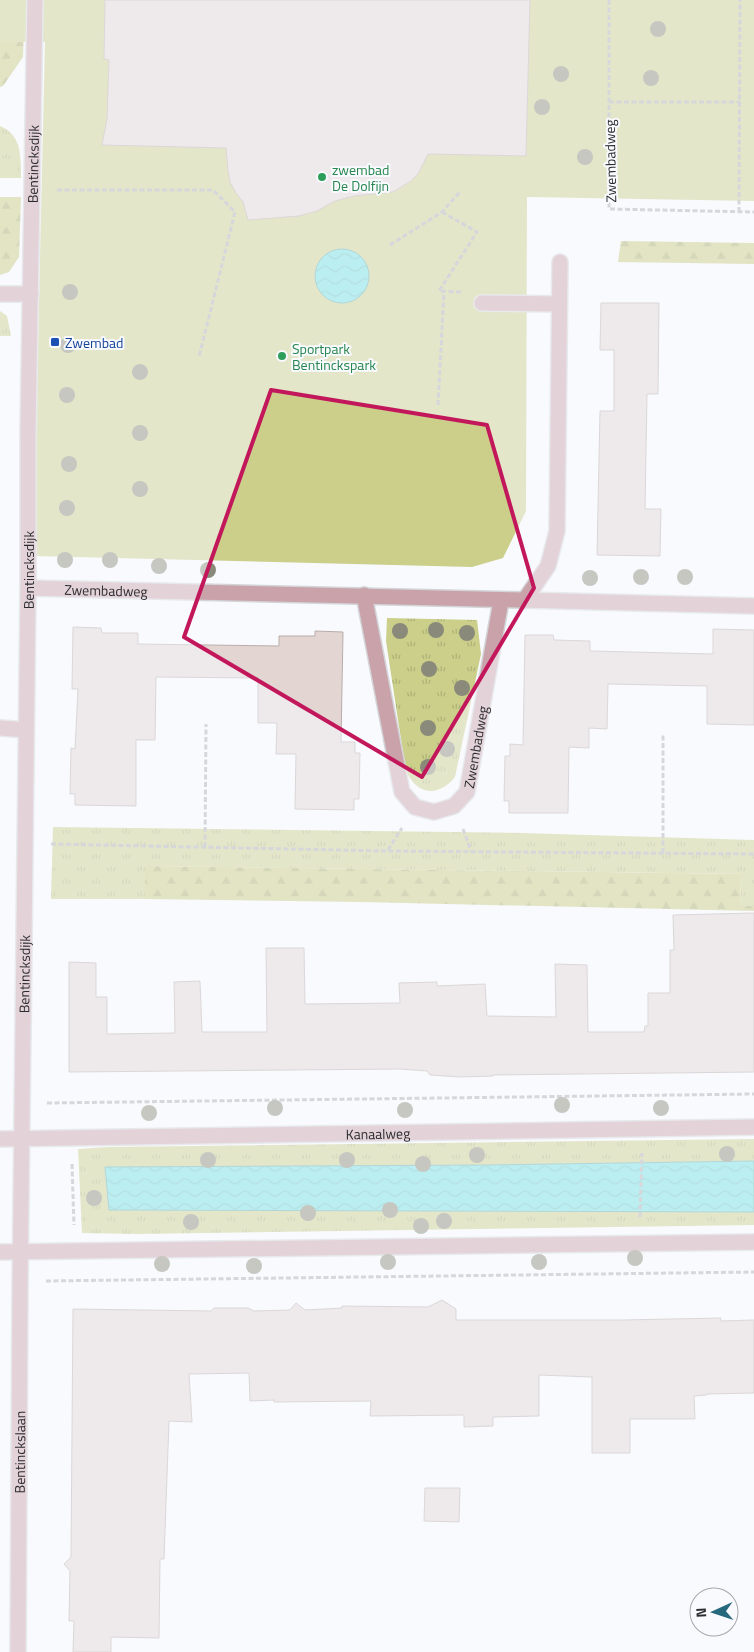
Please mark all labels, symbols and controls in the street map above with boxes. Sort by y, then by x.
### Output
street label: Zwembadweg [599,119,621,203]
street label: Bentincksdijk [21,124,43,203]
place label: zwembad De Dolfijn [332,159,390,196]
marker: zwembad De Dolfijn [316,171,328,183]
place label: Zwembad [65,332,123,353]
marker: Zwembad [49,336,61,348]
place label: Sportpark Bentinckspark [292,338,376,375]
marker: Sportpark Bentinckspark [276,350,288,362]
street label: Bentincksdijk [17,531,39,609]
street label: Zwembadweg [64,578,148,601]
street label: Zwembadweg [457,704,493,790]
street label: Bentincksdijk [13,934,35,1013]
street label: Kanaalweg [345,1122,410,1144]
street label: Bentinckslaan [8,1411,30,1493]
north arrow [689,1587,739,1637]
text: N [690,1607,711,1618]

